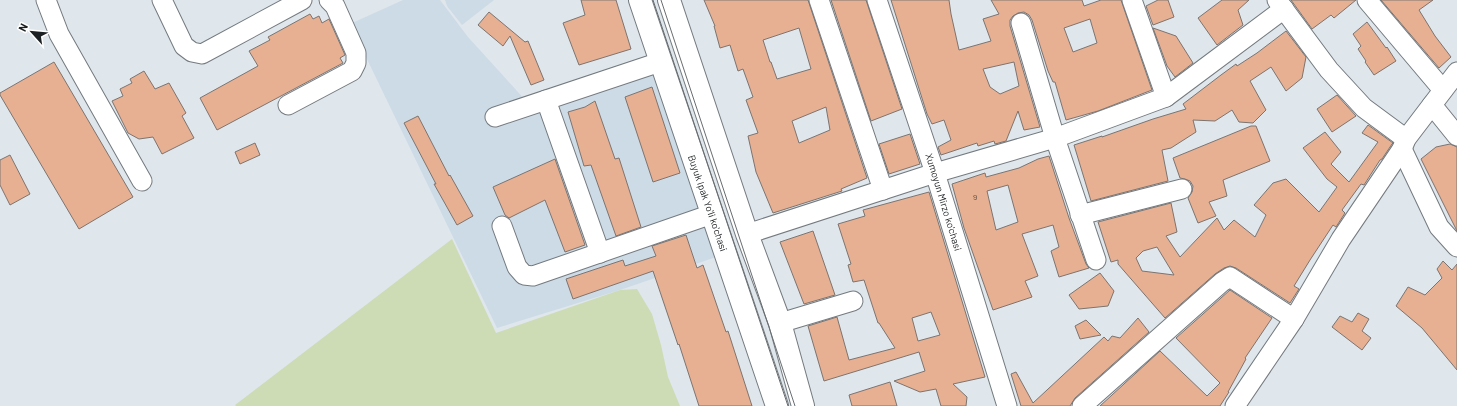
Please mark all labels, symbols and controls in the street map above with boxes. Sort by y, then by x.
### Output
north arrow [12,12,52,52]
text: N [15,21,30,33]
street label: Xumoyun Mirzo ko'chasi [923,152,965,252]
street label: Buyuk Ipak Yo'li ko'chasi [686,153,730,253]
house number: 9 [973,192,977,202]

